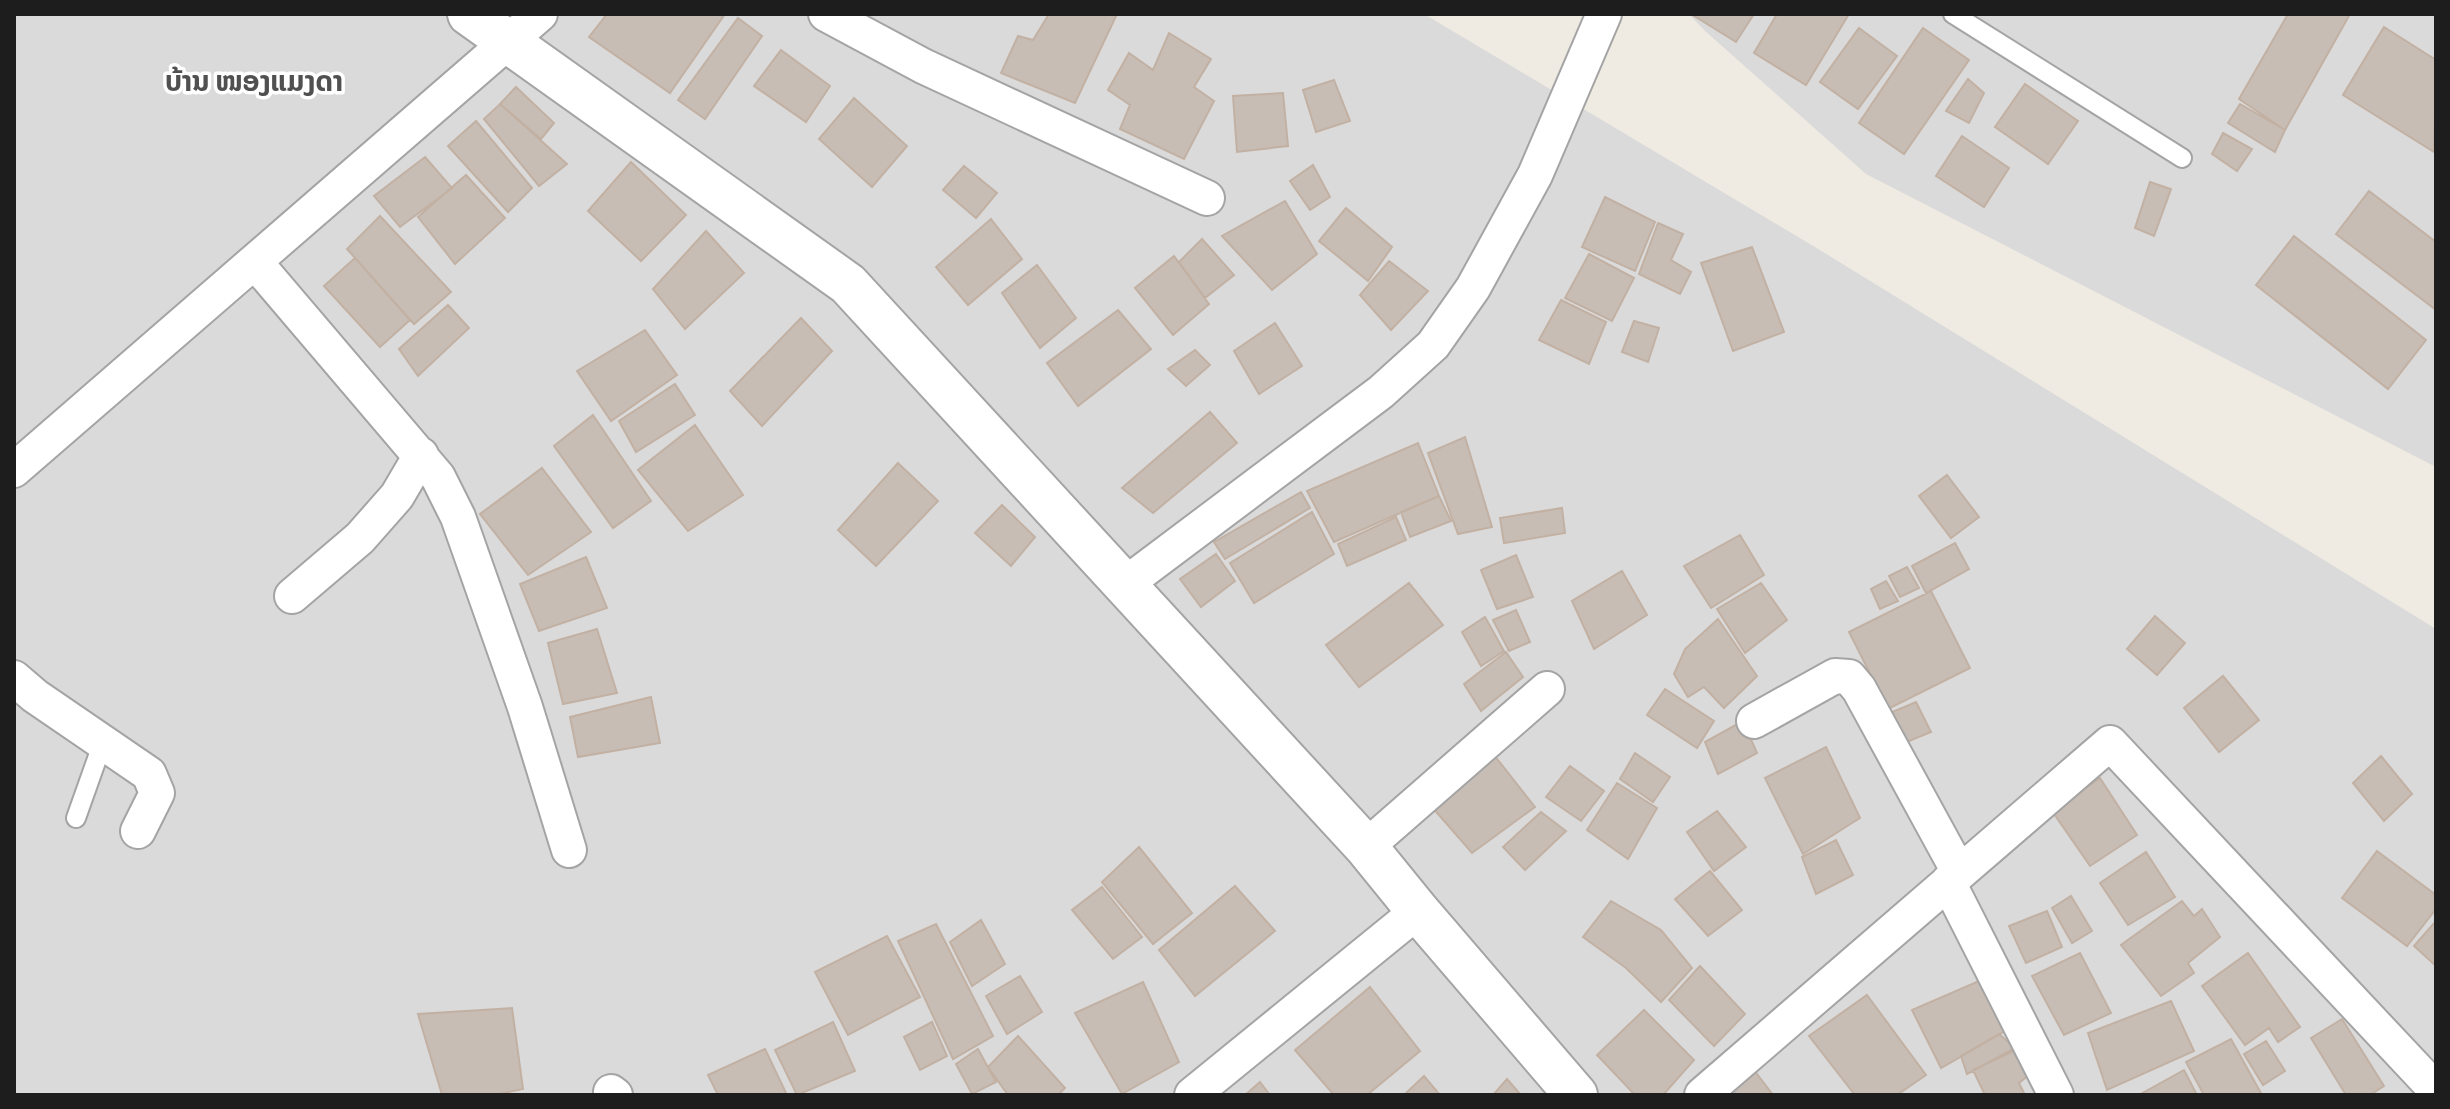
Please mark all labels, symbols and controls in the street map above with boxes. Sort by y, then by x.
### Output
district label: ບ້ານ ໜອງແມງດາ [165,62,343,101]

